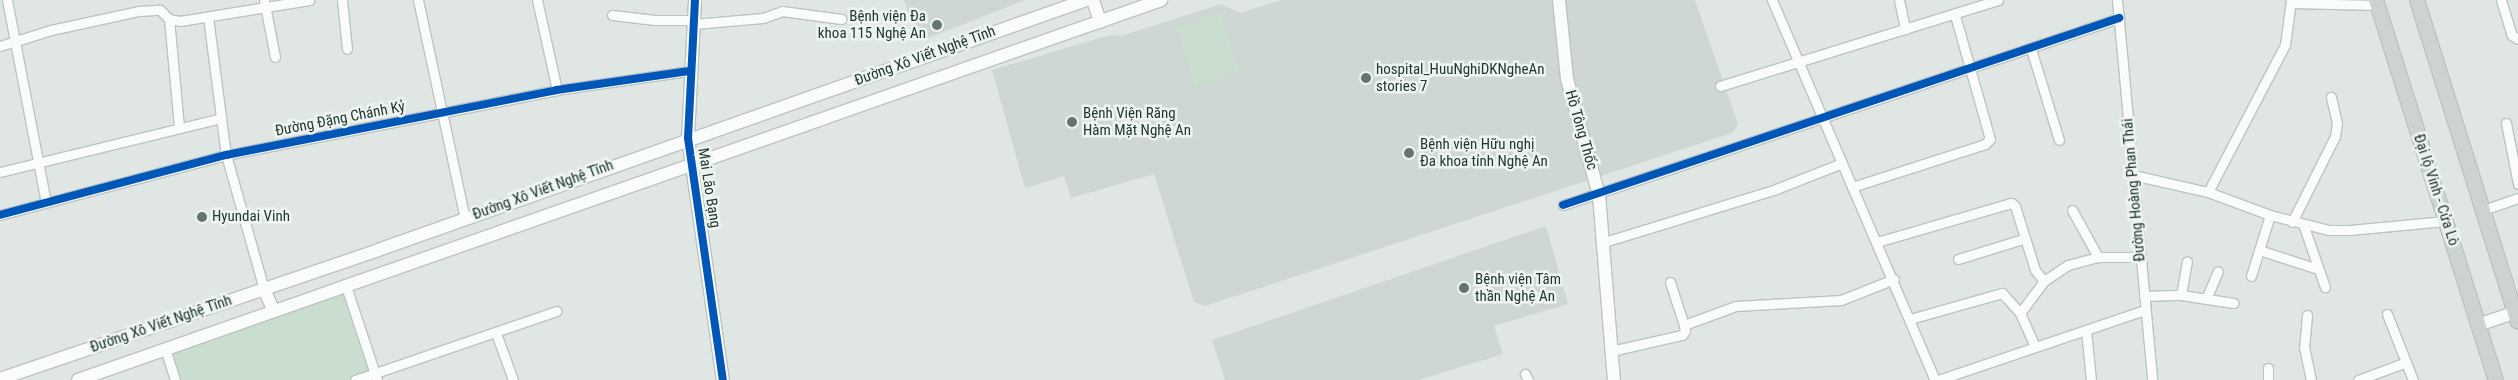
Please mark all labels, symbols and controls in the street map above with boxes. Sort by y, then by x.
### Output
place label: Bệnh viện Đa khoa 115 Nghệ An [818,7,926,42]
marker: Bệnh viện Đa khoa 115 Nghệ An [930,18,944,32]
street label: Đường Xô Viết Nghệ Tĩnh [852,22,998,90]
place label: hospital_HuuNghiDKNgheAn stories 7 [1376,60,1544,95]
marker: hospital_HuuNghiDKNgheAn stories 7 [1360,72,1372,84]
street label: Hồ Tông Thốc [1561,88,1601,172]
street label: Đường Đặng Chánh Kỷ [274,98,406,140]
place label: Bệnh Viện Răng Hàm Mặt Nghệ An [1083,104,1191,139]
marker: Bệnh Viện Răng Hàm Mặt Nghệ An [1065,115,1079,129]
street label: Đường Hoàng Phan Thái [2119,118,2149,262]
street label: Đại lộ Vinh - Cửa Lò [2409,132,2463,248]
place label: Bệnh viện Hữu nghị Đa khoa tỉnh Nghệ An [1420,135,1548,170]
marker: Bệnh viện Hữu nghị Đa khoa tỉnh Nghệ An [1402,146,1416,160]
street label: Mai Lão Bạng [694,147,724,229]
street label: Đường Xô Viết Nghệ Tĩnh [470,156,616,224]
place label: Hyundai Vinh [212,208,290,226]
marker: Hyundai Vinh [196,211,208,223]
place label: Bệnh viện Tâm thần Nghệ An [1475,270,1561,305]
marker: Bệnh viện Tâm thần Nghệ An [1457,281,1471,295]
street label: Đường Xô Viết Nghệ Tĩnh [88,291,234,357]

